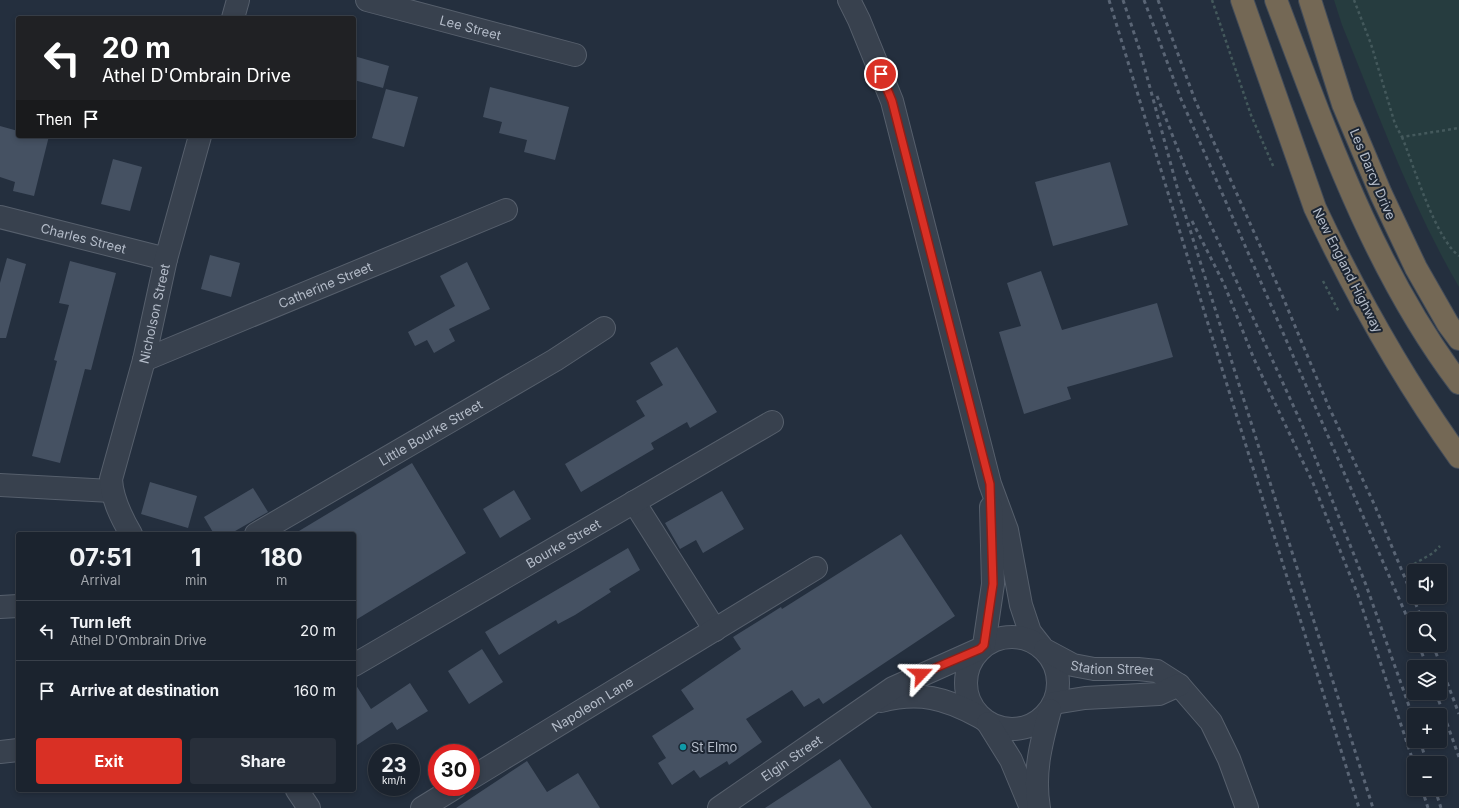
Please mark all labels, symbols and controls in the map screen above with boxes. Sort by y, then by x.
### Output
street label: Lee Street [438,12,503,43]
text: 20 m [102,31,171,65]
icon: left [36,32,88,84]
pin [864,57,898,91]
icon: arrive [870,63,892,85]
text: Athel D'Ombrain Drive [102,65,291,86]
icon: arrive [80,108,102,130]
text: Then [36,110,72,129]
street label: Les Darcy Drive [1347,126,1399,222]
street label: New England Highway [1310,205,1386,335]
street label: Charles Street [39,220,128,257]
street label: Catherine Street [276,258,374,312]
street label: Nicholson Street [135,262,173,365]
street label: Little Bourke Street [376,396,485,469]
street label: Bourke Street [523,515,604,571]
text: 07:51 [69,543,132,572]
text: 1 [191,543,201,572]
text: 180 [261,543,303,572]
map controls [1407,564,1447,796]
button: sound [1407,564,1447,604]
text: Arrival [81,572,121,588]
text: min [185,572,207,588]
text: m [276,572,287,588]
button: search [1407,612,1447,652]
text: Turn left [70,613,131,632]
icon: left [36,620,58,642]
text: 20 m [300,621,336,640]
text: Athel D'Ombrain Drive [70,632,207,648]
position arrow [900,653,942,695]
street label: Station Street [1069,657,1154,679]
button: layers [1407,660,1447,700]
street label: Napoleon Lane [549,673,636,735]
icon: arrive [36,680,58,702]
text: Arrive at destination [70,681,219,700]
text: 160 m [294,681,336,700]
button: + [1407,708,1447,748]
street label: Elgin Street [758,732,825,785]
button: Exit [36,738,182,784]
button: Share [190,738,336,784]
place label: St Elmo [691,739,738,755]
marker: St Elmo [678,742,688,752]
speed limit sign: 30 [428,744,480,796]
text: 23 [381,753,407,777]
button: − [1407,756,1447,796]
text: km/h [382,774,406,786]

